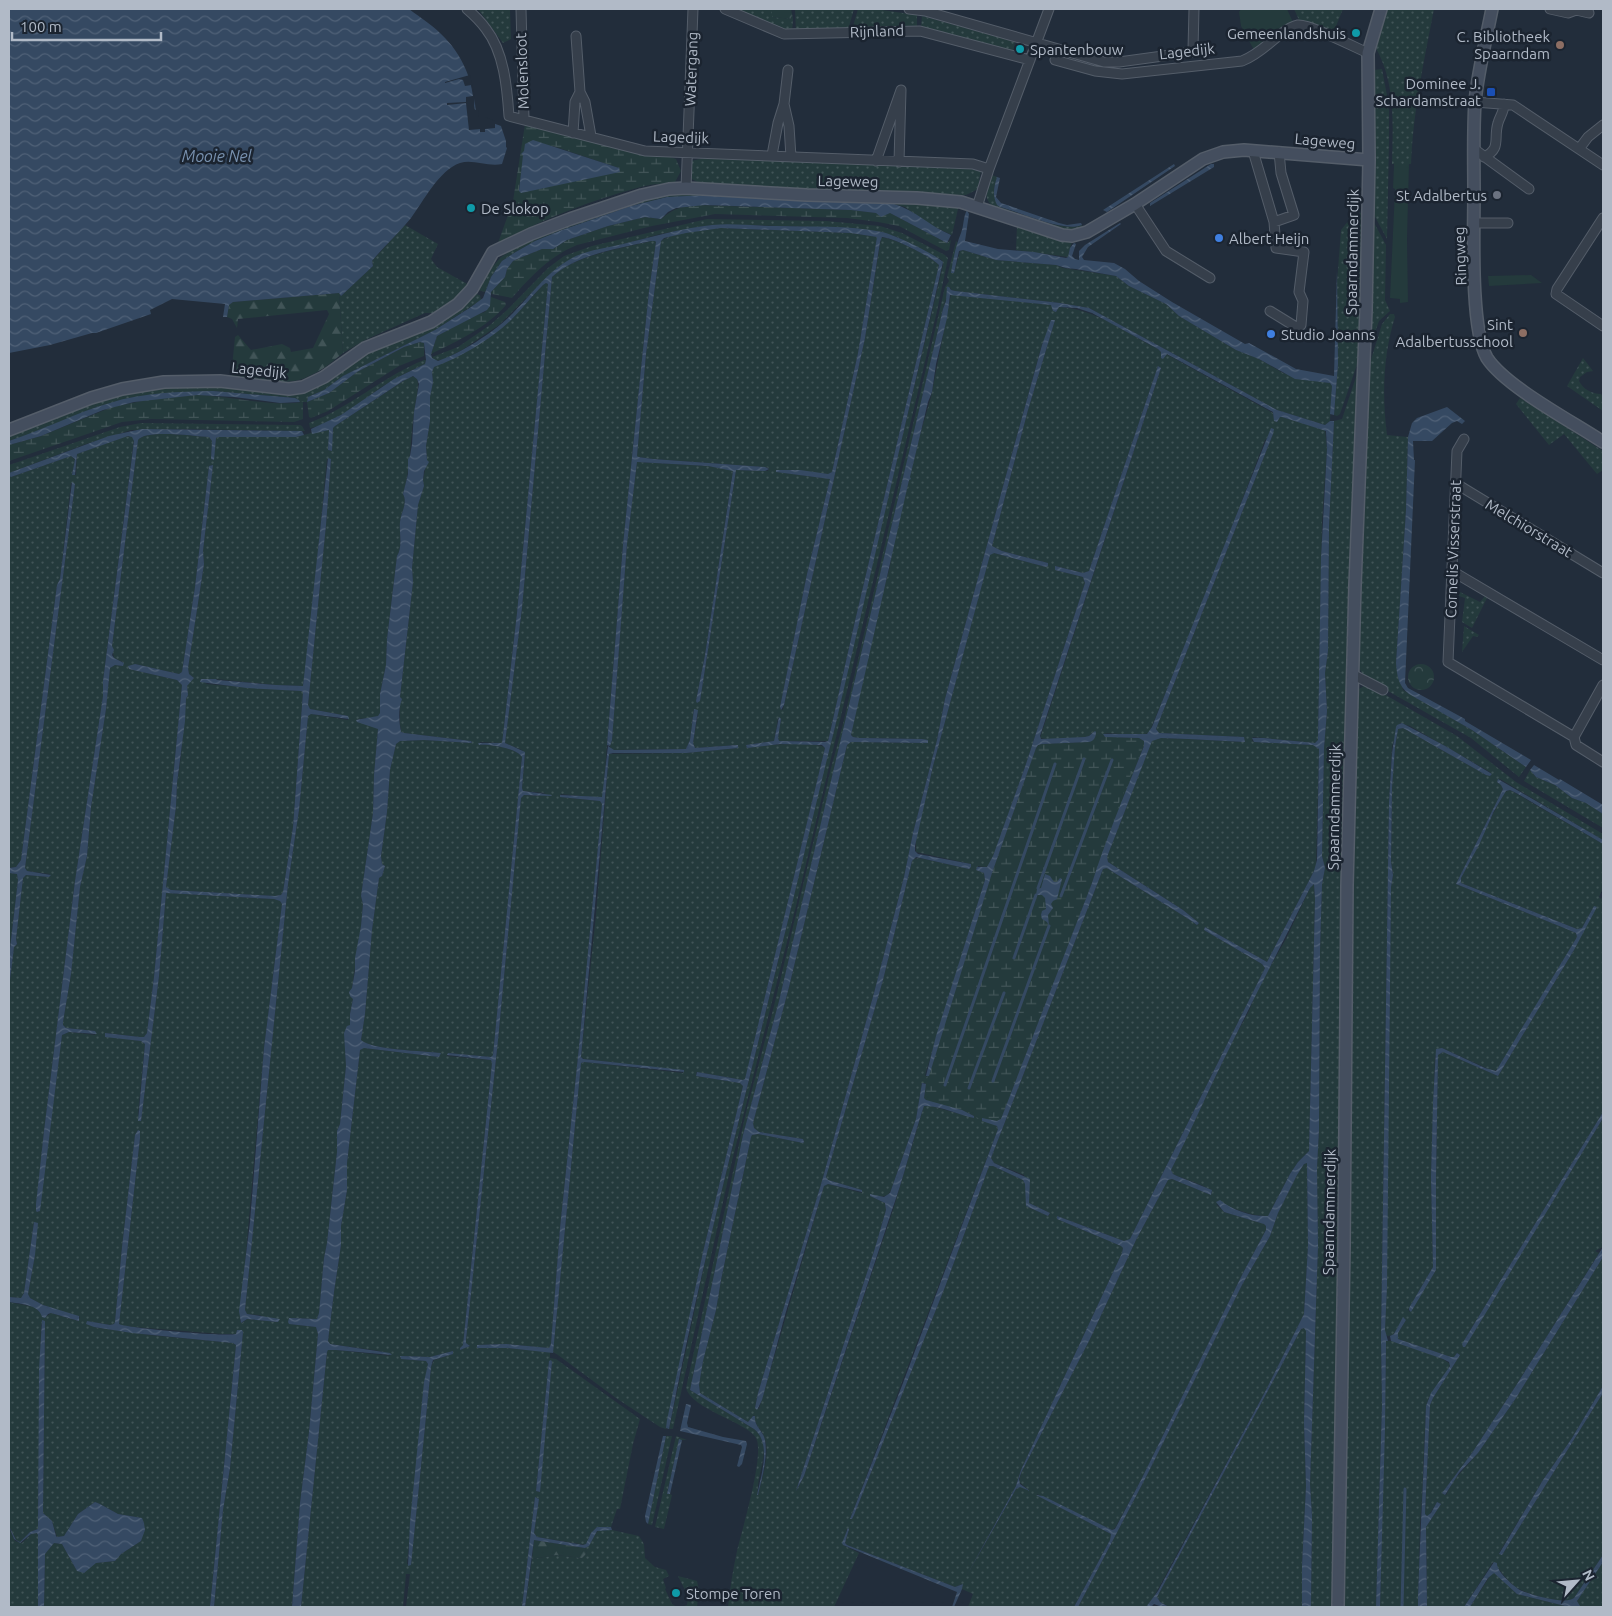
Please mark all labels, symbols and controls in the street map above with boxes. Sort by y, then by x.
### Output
scale bar [12,10,161,42]
text: 100 m [20,18,62,35]
street label: Rijnland [850,22,904,40]
place label: Gemeenlandshuis [1227,25,1346,42]
marker: Gemeenlandshuis [1350,27,1362,39]
place label: C. Bibliotheek Spaarndam [1456,28,1550,62]
street label: Watergang [681,31,701,107]
street label: Molensloot [512,32,532,110]
marker: C. Bibliotheek Spaarndam [1554,39,1566,51]
street label: Lagedijk [1158,40,1216,62]
place label: Spantenbouw [1030,41,1124,58]
marker: Spantenbouw [1014,43,1026,55]
place label: Dominee J. Schardamstraat [1375,75,1481,109]
marker: Dominee J. Schardamstraat [1485,86,1497,98]
street label: Lagedijk [653,128,710,146]
street label: Lageweg [1294,130,1356,152]
water label: Mooie Nel [182,147,253,165]
street label: Lageweg [817,172,879,190]
place label: St Adalbertus [1396,187,1487,204]
street label: Spaarndammerdijk [1342,188,1362,315]
marker: St Adalbertus [1491,189,1503,201]
place label: De Slokop [481,200,549,217]
marker: De Slokop [465,202,477,214]
street label: Ringweg [1450,226,1470,286]
place label: Albert Heijn [1229,230,1309,247]
marker: Albert Heijn [1213,232,1225,244]
place label: Sint Adalbertusschool [1396,316,1513,350]
place label: Studio Joanns [1281,326,1375,343]
marker: Sint Adalbertusschool [1517,327,1529,339]
marker: Studio Joanns [1265,328,1277,340]
street label: Lagedijk [230,359,288,381]
street label: Cornelis Visserstraat [1442,480,1464,618]
street label: Melchiorstraat [1483,495,1576,561]
street label: Spaarndammerdijk [1324,743,1344,870]
street label: Spaarndammerdijk [1319,1148,1339,1275]
north arrow [1552,1556,1602,1606]
text: N [1579,1567,1598,1583]
place label: Stompe Toren [686,1585,781,1602]
marker: Stompe Toren [670,1587,682,1599]

